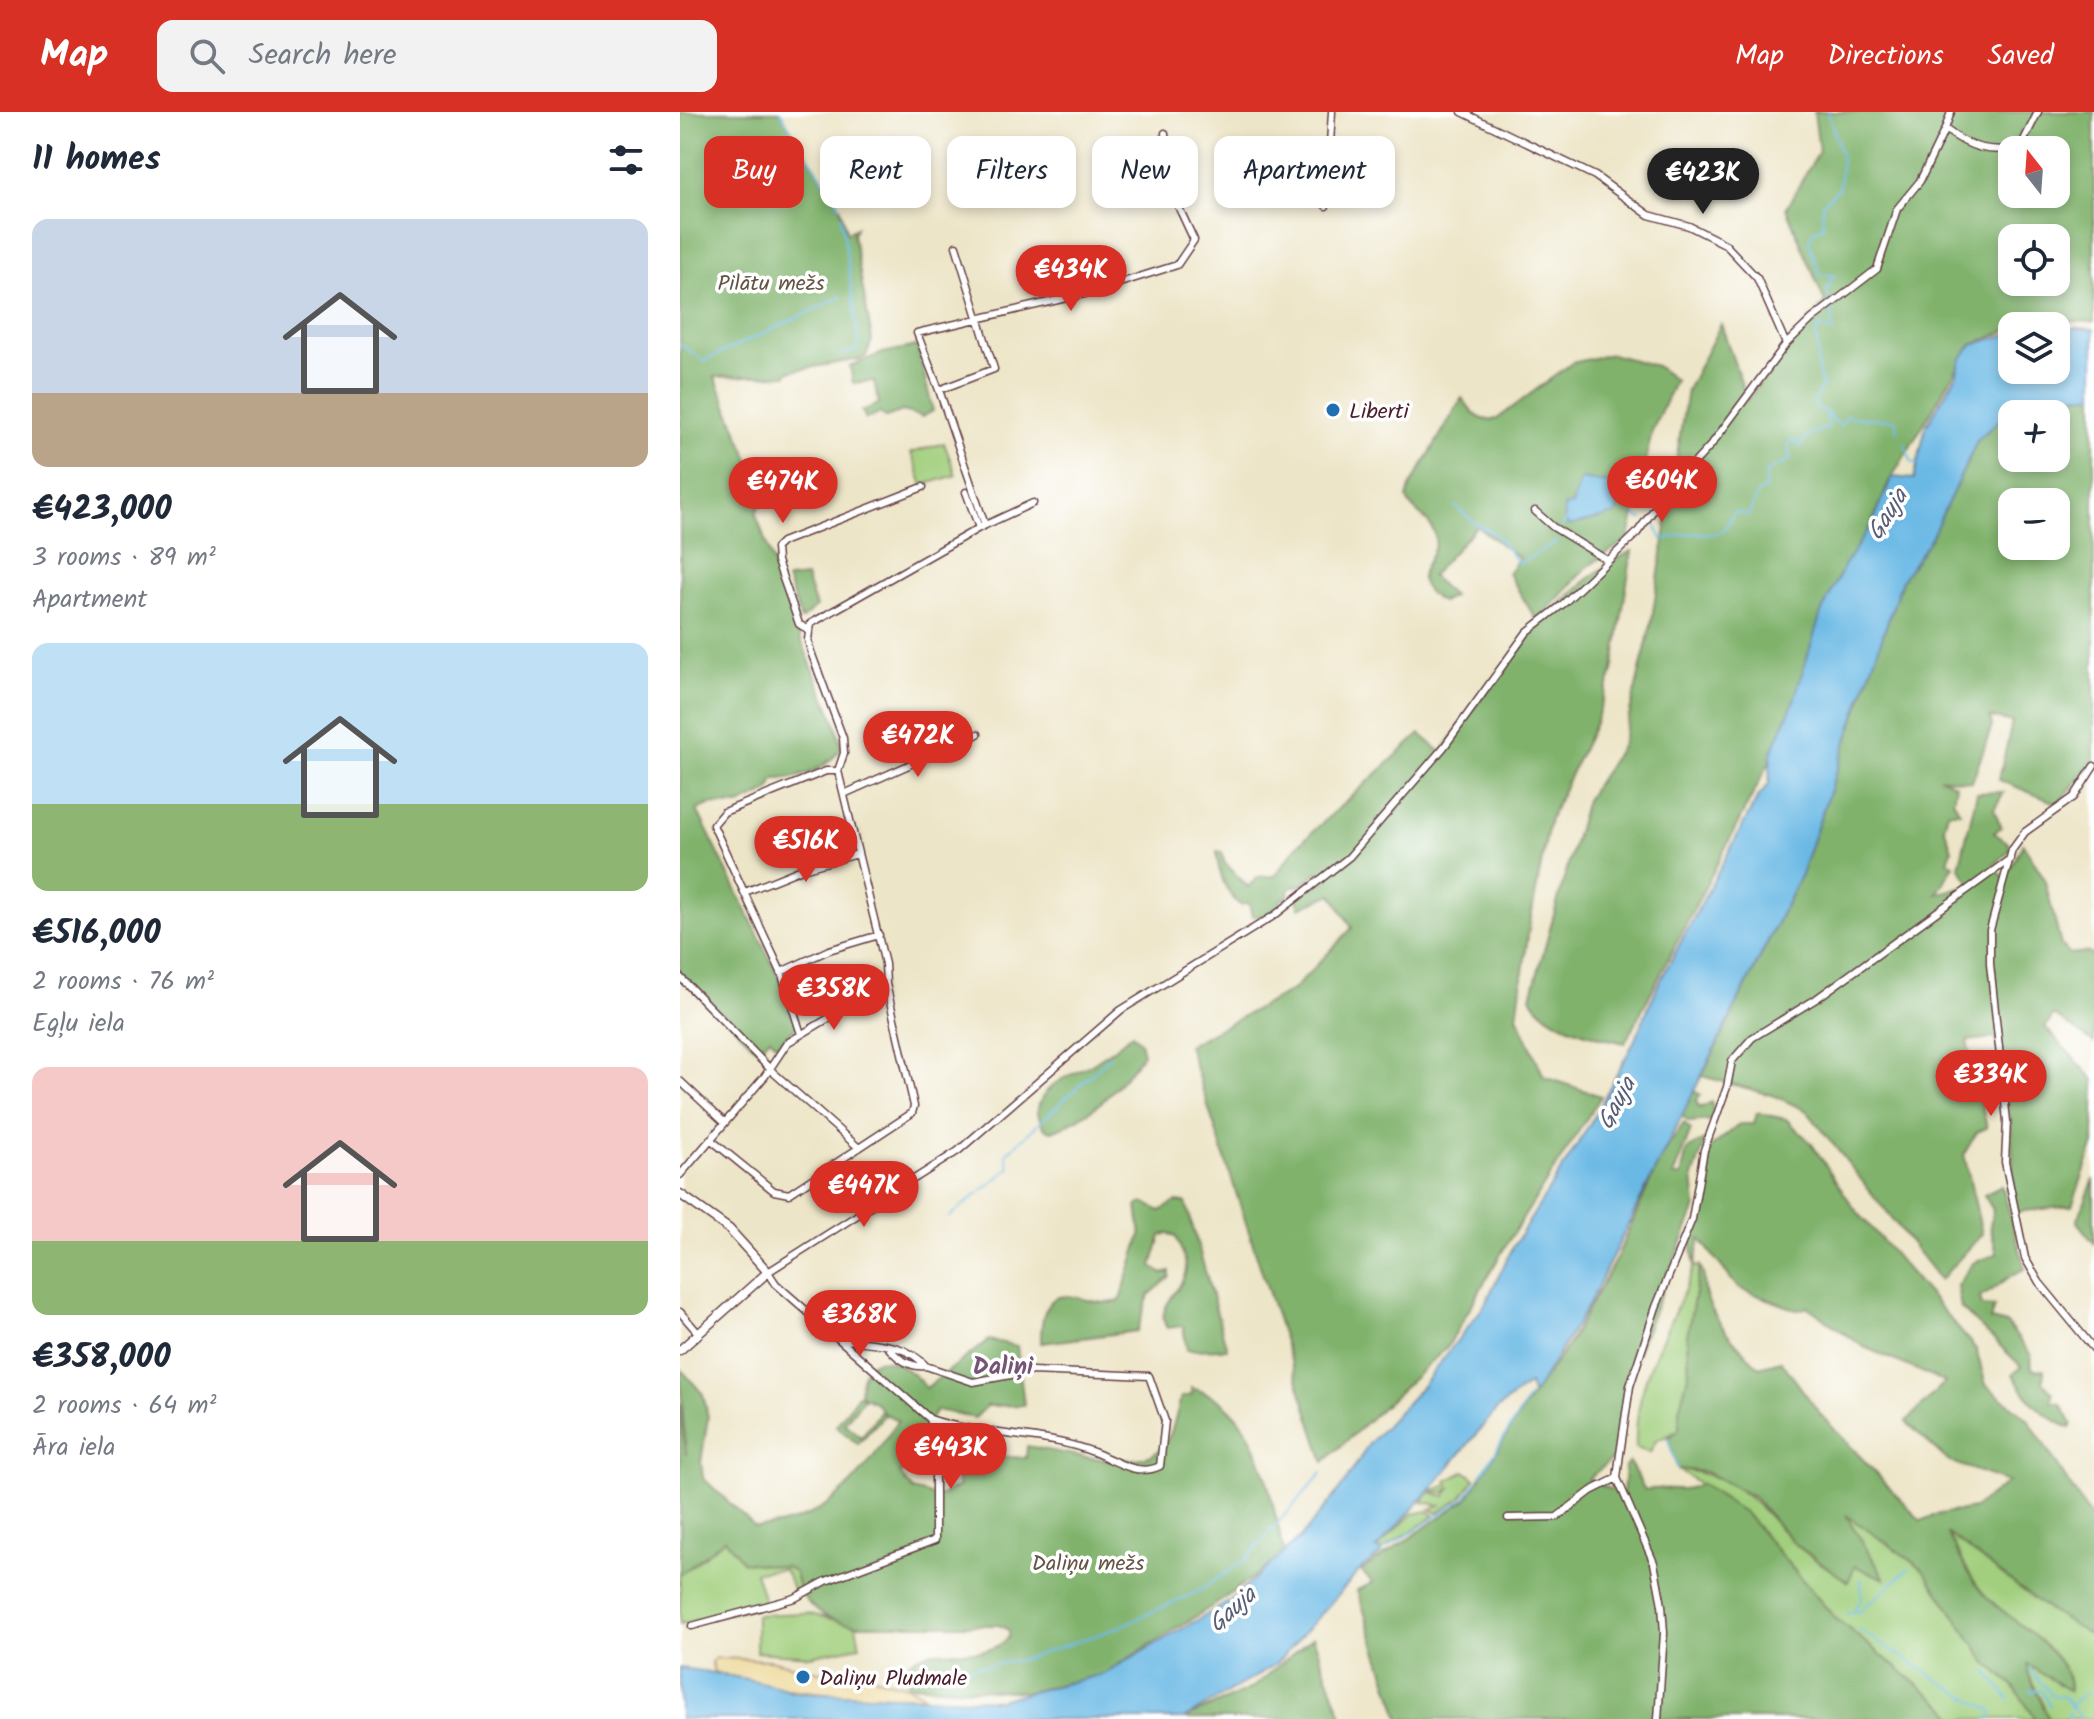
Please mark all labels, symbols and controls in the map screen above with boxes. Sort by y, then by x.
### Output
search box [157,20,717,92]
text: Map [40,26,109,86]
text: Search here [249,32,396,80]
icon: search [185,34,229,78]
text: Map [1735,34,1784,79]
text: Directions [1828,34,1944,79]
text: Saved [1988,34,2054,79]
text: 11 homes [32,133,161,187]
chip: Buy [704,136,804,208]
chip: Rent [820,136,931,208]
chip: Filters [947,136,1076,208]
chip: New [1092,136,1198,208]
chip: Apartment [1214,136,1395,208]
north arrow [1998,136,2070,208]
map controls [1998,136,2070,560]
icon: filters [604,138,648,182]
pin: €423K [1647,148,1759,216]
text: €423K [1665,153,1741,195]
button: locate [1998,224,2070,296]
pin: €434K [1015,245,1127,313]
text: €434K [1034,250,1108,292]
park label: Pilātu mežs [717,267,825,302]
icon: home [268,271,412,415]
button: layers [1998,312,2070,384]
place label: Liberti [1349,395,1409,430]
button: + [1998,400,2070,472]
marker: Liberti [1324,401,1342,419]
pin: €604K [1606,456,1718,524]
pin: €474K [727,457,839,525]
text: €604K [1625,461,1699,503]
text: €474K [747,462,819,504]
water label: Gauja [1857,480,1920,548]
text: €423,000 [32,483,172,537]
button: − [1998,488,2070,560]
text: 3 rooms · 89 m² [32,537,216,579]
text: Apartment [32,579,147,621]
icon: home [268,695,412,839]
pin: €472K [862,711,974,779]
text: €472K [881,716,955,758]
pin: €516K [750,816,862,884]
text: €516K [772,821,840,863]
text: €516,000 [32,907,161,961]
text: 2 rooms · 76 m² [32,961,214,1003]
pin: €358K [778,964,890,1032]
text: €358K [797,969,871,1011]
text: Egļu iela [32,1003,125,1045]
pin: €334K [1935,1050,2047,1118]
text: €334K [1954,1055,2028,1097]
water label: Gauja [1587,1069,1648,1137]
icon: home [268,1119,412,1263]
pin: €447K [808,1161,920,1229]
text: €447K [828,1166,900,1208]
pin: €368K [804,1290,916,1358]
text: €368K [822,1295,898,1337]
text: €358,000 [32,1331,171,1385]
district label: Daliņi [973,1348,1034,1387]
text: 2 rooms · 64 m² [32,1385,216,1427]
pin: €443K [895,1423,1007,1491]
text: Āra iela [32,1427,116,1469]
text: €443K [914,1428,988,1470]
park label: Daliņu mežs [1032,1547,1145,1582]
water label: Gauja [1200,1576,1268,1643]
place label: Daliņu Pludmale [819,1662,967,1697]
marker: Daliņu Pludmale [794,1668,812,1686]

